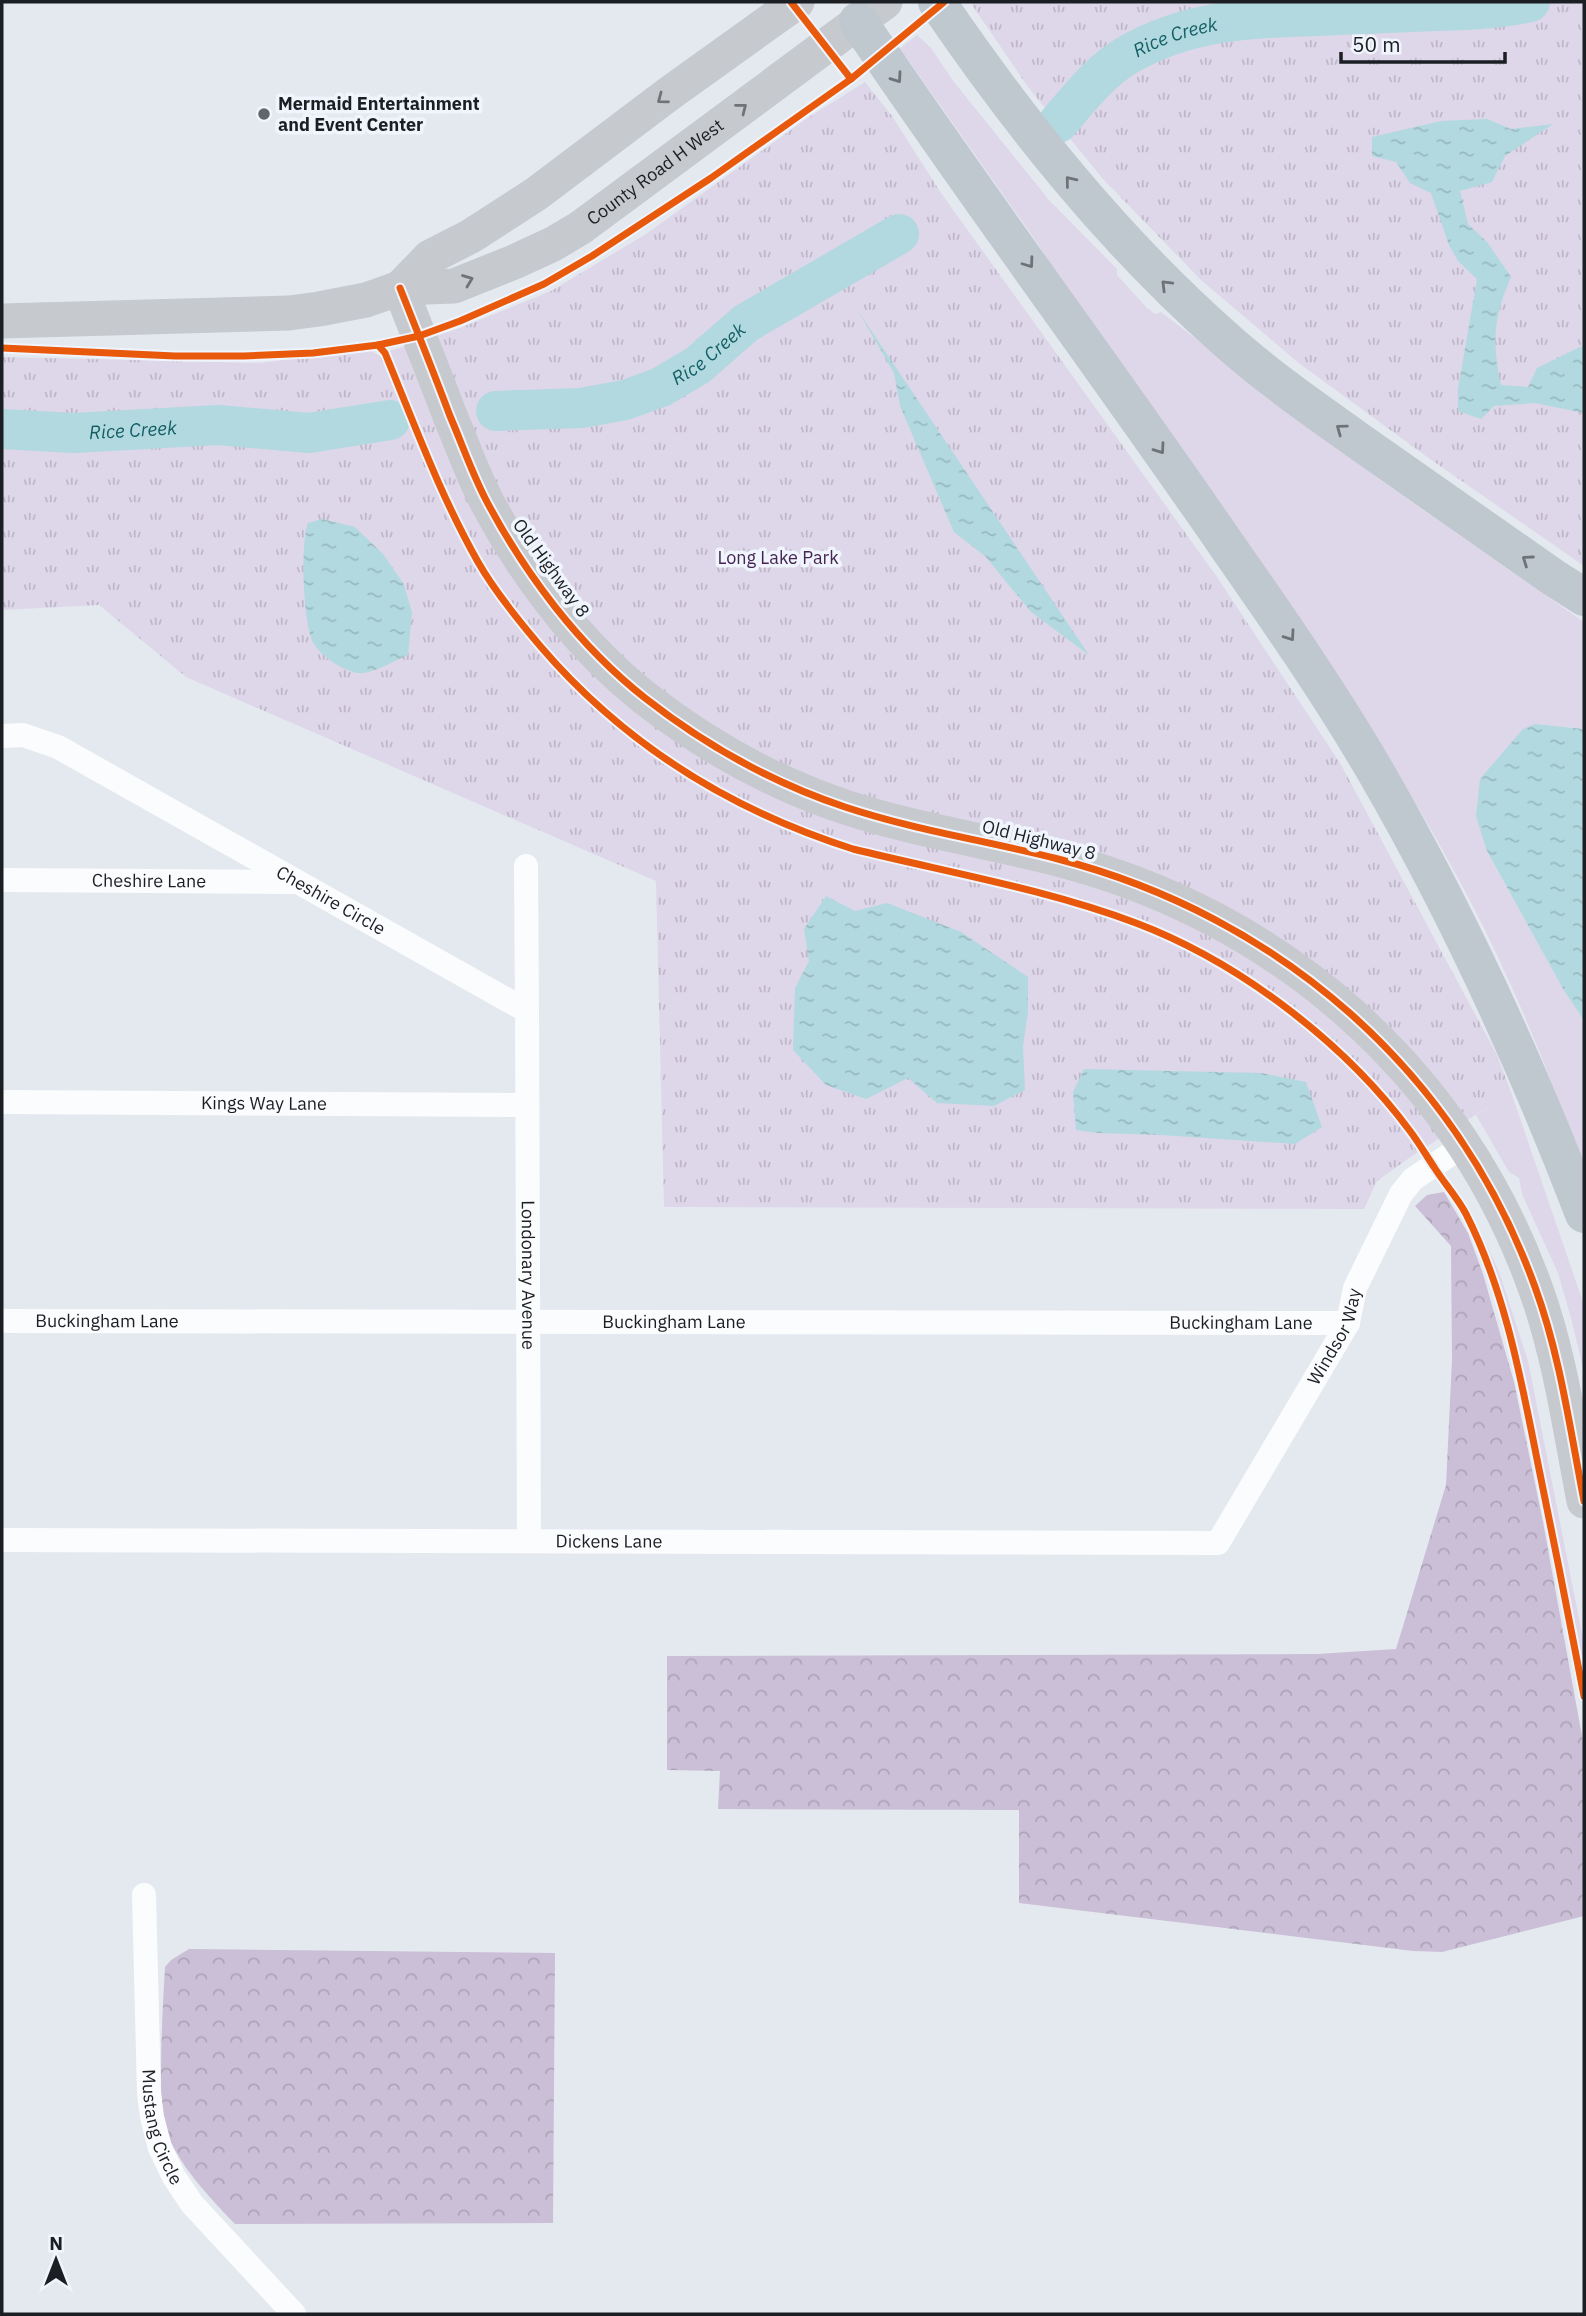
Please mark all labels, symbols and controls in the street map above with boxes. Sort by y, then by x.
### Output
water label: Rice Creek [1129,12,1220,62]
scale bar [1341,21,1506,65]
text: 50 m [1352,30,1401,58]
one-way arrow [889,70,901,83]
one-way arrow [657,90,670,103]
place label: Mermaid Entertainment and Event Center [278,92,480,136]
one-way arrow [734,104,746,117]
marker: Mermaid Entertainment and Event Center [256,106,272,122]
street label: County Road H West [582,114,728,230]
one-way arrow [1066,177,1079,189]
one-way arrow [1020,255,1033,268]
one-way arrow [461,275,473,289]
one-way arrow [1161,280,1174,293]
water label: Rice Creek [667,316,751,390]
water label: Rice Creek [88,415,178,444]
one-way arrow [1336,425,1349,437]
one-way arrow [1152,441,1164,454]
street label: Old Highway 8 [508,514,595,622]
park label: Long Lake Park [717,546,839,569]
one-way arrow [1522,556,1535,568]
one-way arrow [1282,628,1294,641]
street label: Old Highway 8 [980,814,1098,865]
street label: Cheshire Circle [272,860,390,940]
street label: Cheshire Lane [92,869,206,892]
street label: Kings Way Lane [201,1091,327,1115]
street label: Londonary Avenue [517,1200,540,1350]
street label: Windsor Way [1302,1286,1366,1389]
street label: Buckingham Lane [35,1309,179,1332]
street label: Buckingham Lane [602,1310,746,1333]
street label: Buckingham Lane [1169,1311,1313,1334]
street label: Dickens Lane [556,1529,663,1553]
street label: Mustang Circle [137,2069,188,2189]
north arrow [21,2225,91,2295]
text: N [49,2231,63,2255]

